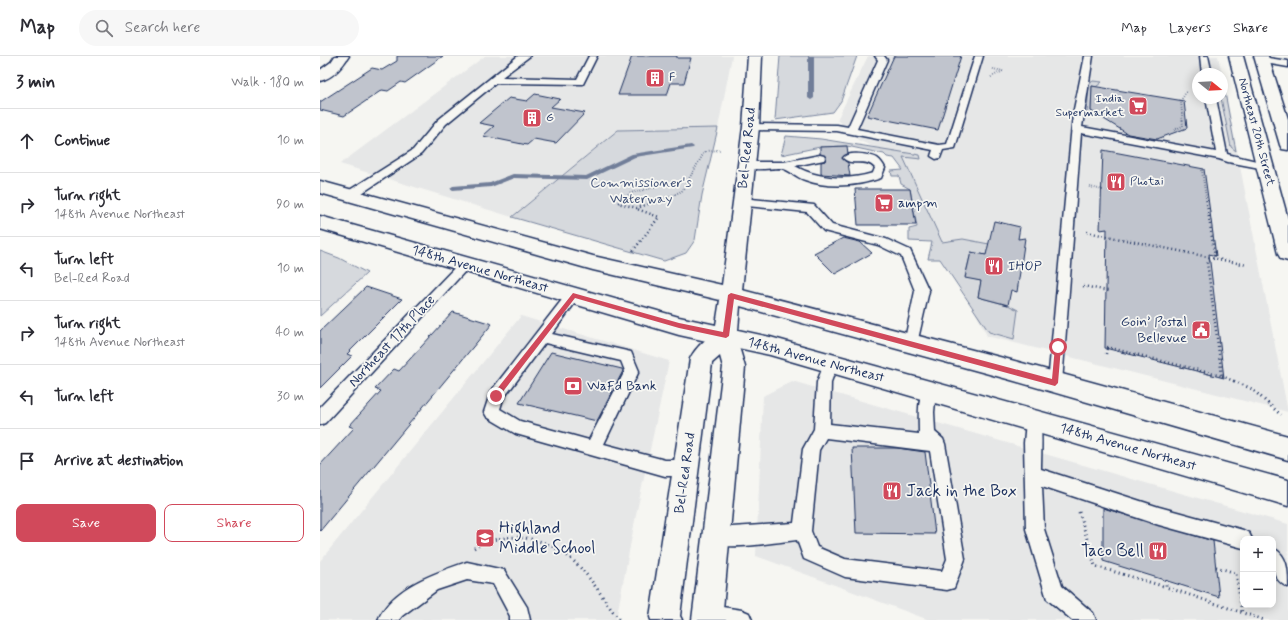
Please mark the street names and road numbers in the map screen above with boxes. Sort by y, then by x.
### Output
street label: Northeast 20th Street [1234,76,1278,188]
street label: Bel-Red Road [734,107,760,189]
street label: 148th Avenue Northeast [410,241,551,297]
street label: Northeast 17th Place [345,291,439,391]
street label: 148th Avenue Northeast [745,333,887,387]
street label: 148th Avenue Northeast [1058,419,1199,475]
street label: Bel-Red Road [670,431,700,515]

